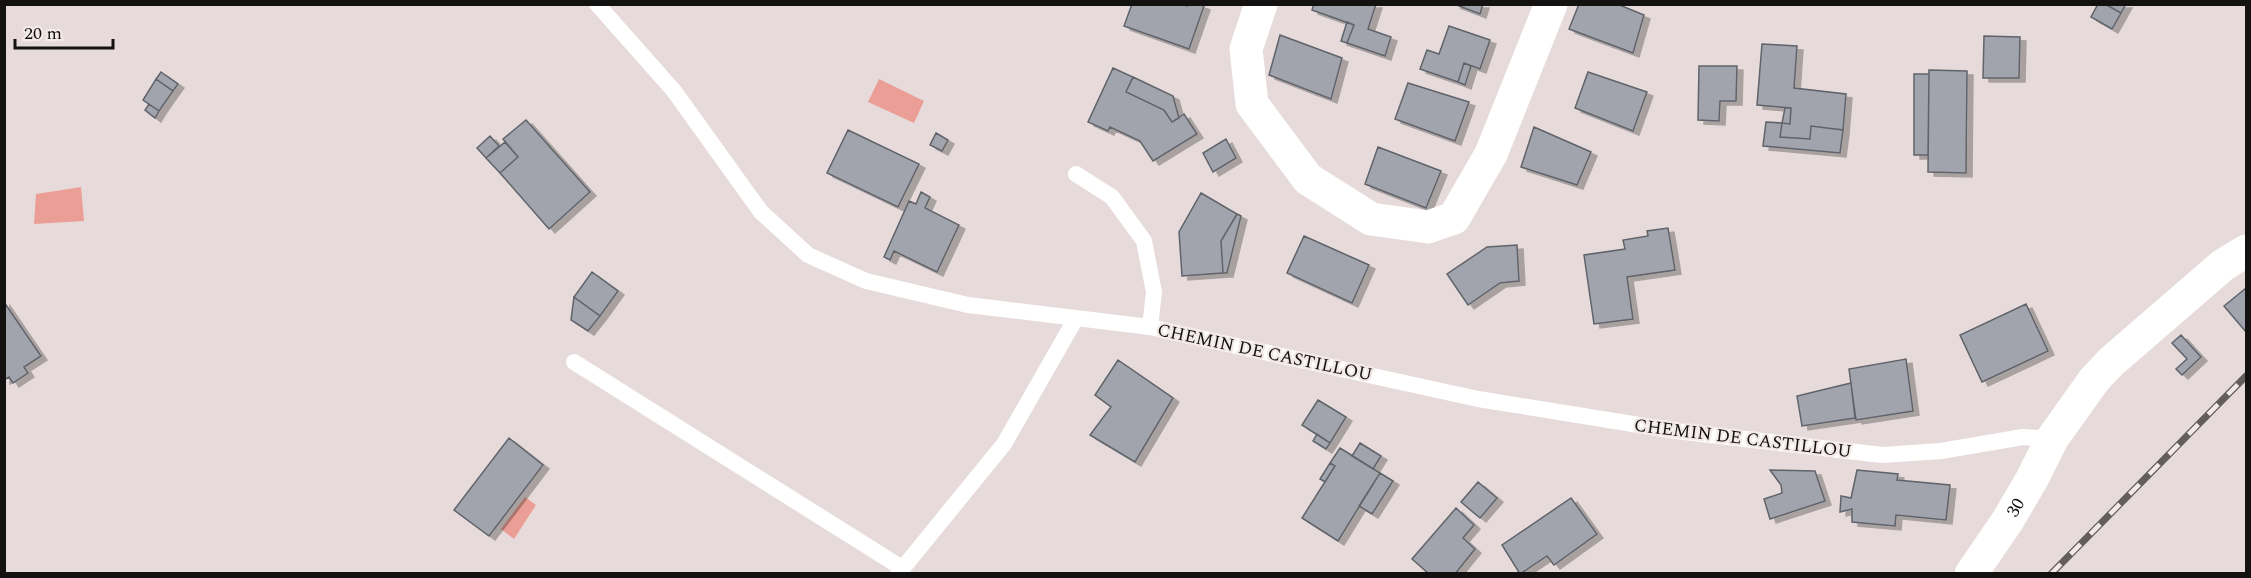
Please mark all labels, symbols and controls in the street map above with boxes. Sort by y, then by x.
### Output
scale bar [15,12,112,50]
text: 20 m [24,20,62,47]
street label: CHEMIN DE CASTILLOU [1155,317,1375,388]
street label: CHEMIN DE CASTILLOU [1633,412,1853,465]
street label: 30 [2000,493,2032,522]

